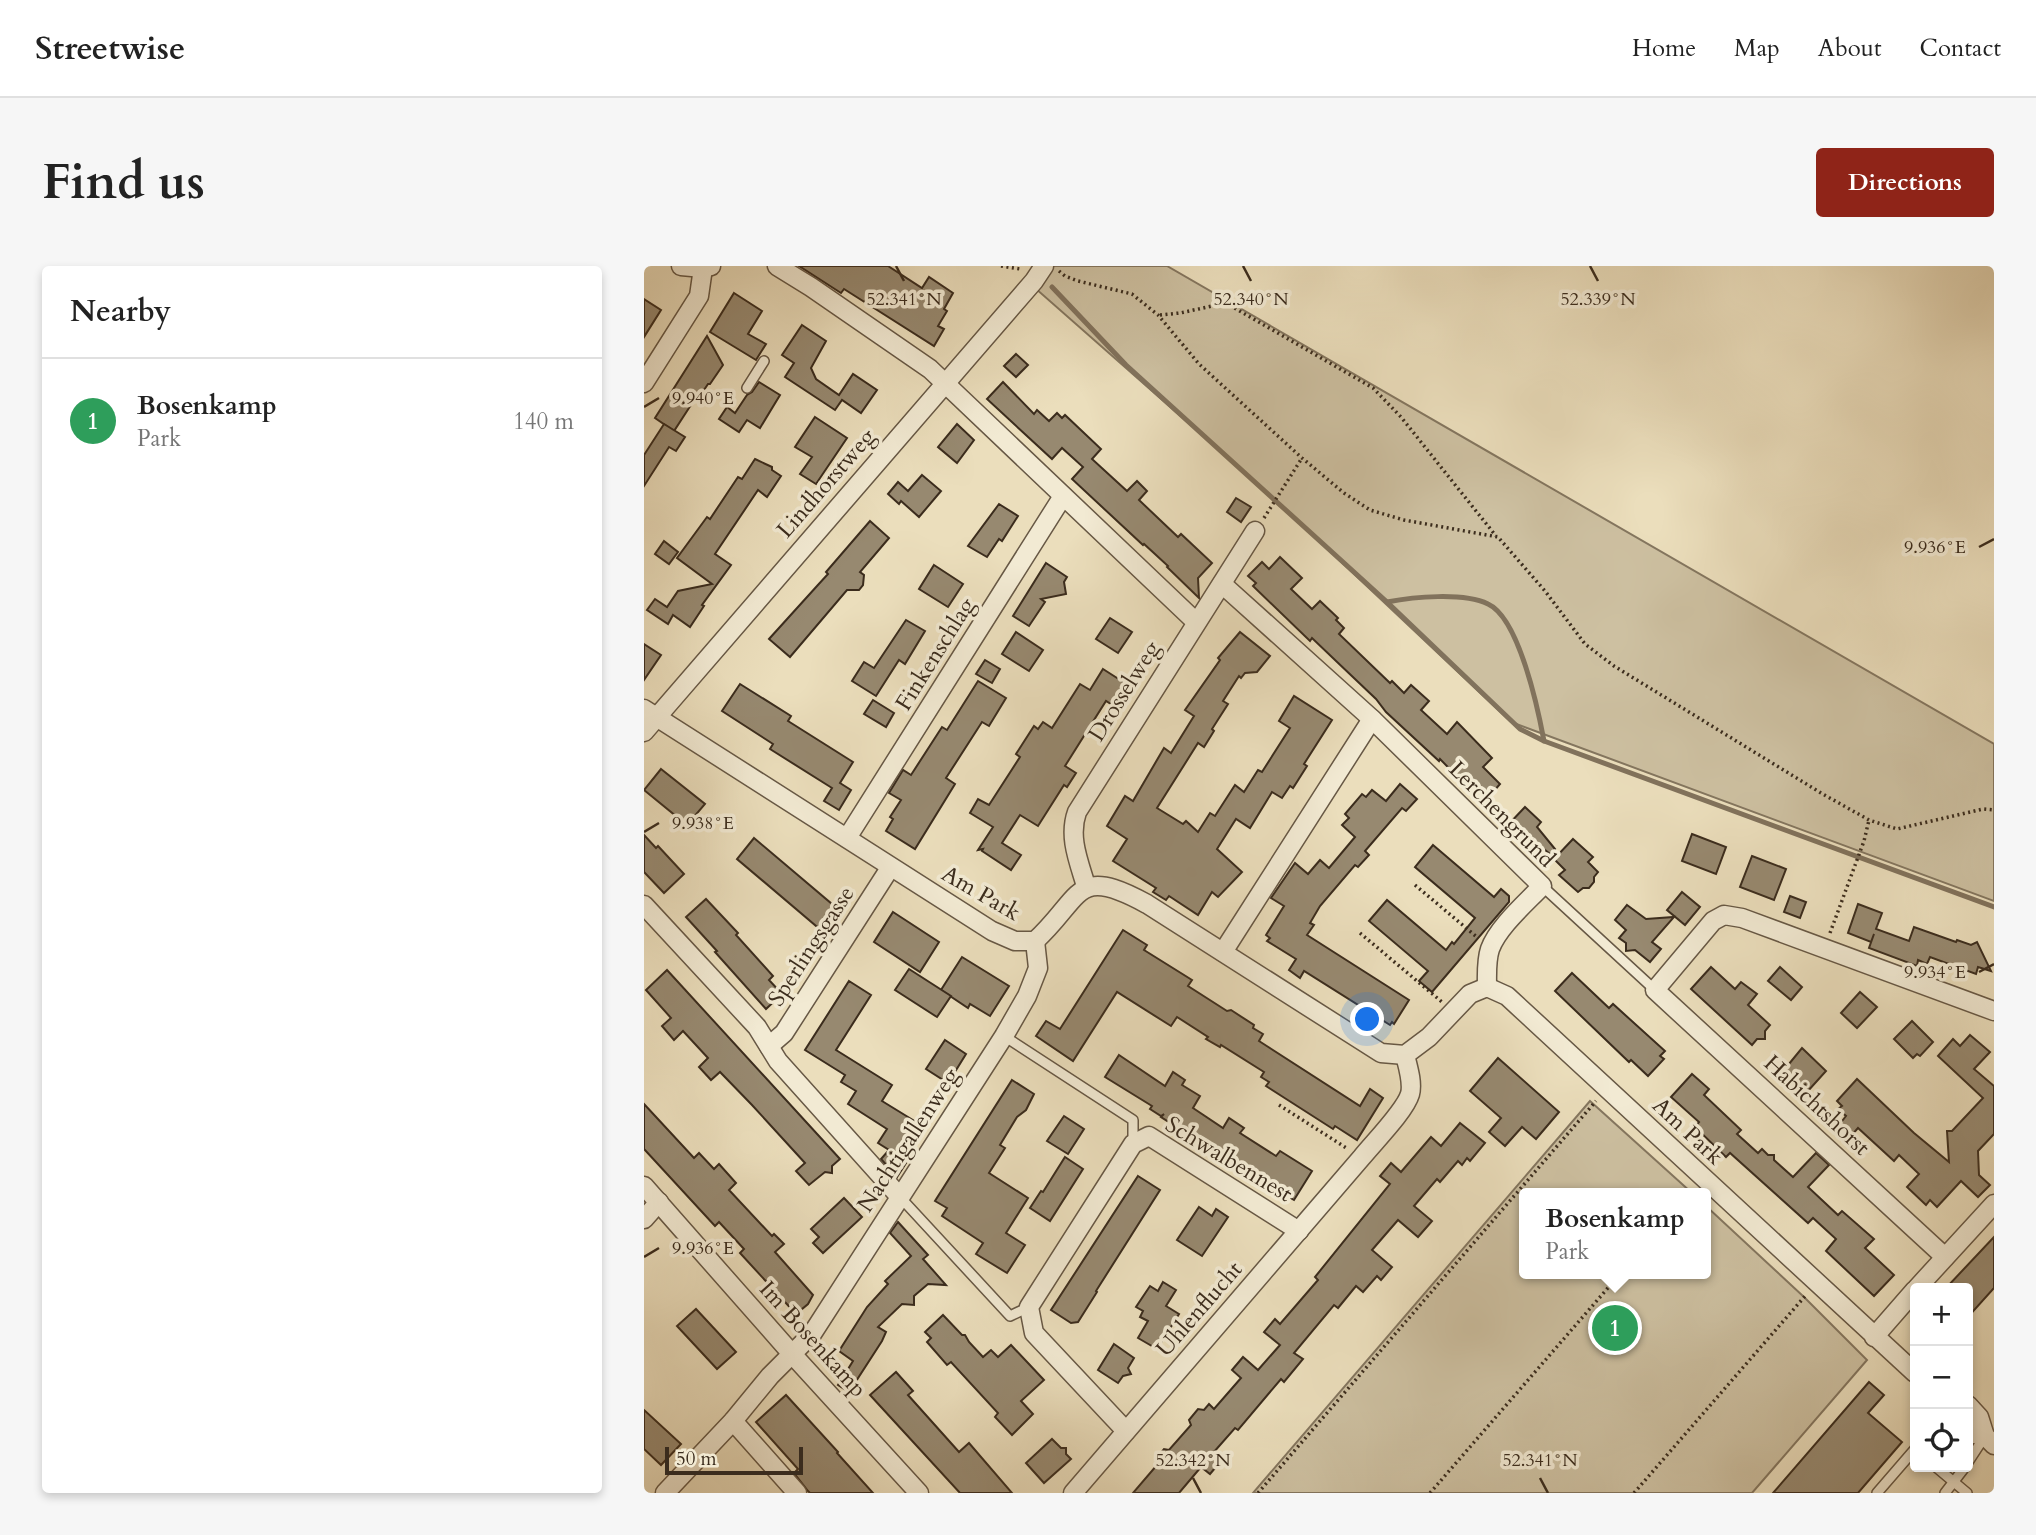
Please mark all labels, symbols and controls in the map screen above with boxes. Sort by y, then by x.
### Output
text: Streetwise [35,26,185,71]
text: Home [1632,32,1696,65]
text: Map [1734,32,1780,65]
text: About [1818,32,1882,65]
text: Contact [1920,32,2001,65]
button: Directions [1816,148,1994,217]
text: Find us [42,149,205,216]
text: 52.341°N [866,287,942,312]
text: 52.340°N [1213,287,1289,312]
text: 52.339°N [1560,287,1636,312]
text: Nearby [70,291,171,332]
text: 9.940°E [672,386,734,411]
text: Bosenkamp [137,388,277,423]
text: 1 [87,406,99,437]
text: 140 m [513,406,574,437]
street label: Lindhorstweg [770,421,882,544]
text: Park [137,423,181,454]
text: 9.936°E [1904,535,1966,560]
street label: Finkenschlag [888,591,982,716]
street label: Drosselweg [1081,635,1167,747]
street label: Lerchengrund [1442,754,1562,874]
text: 9.938°E [672,811,734,836]
street label: Am Park [936,858,1027,928]
street label: Sperlingsgasse [761,880,861,1012]
text: 9.934°E [1904,960,1966,985]
your location [1350,1002,1384,1036]
street label: Habichtshorst [1757,1048,1877,1162]
street label: Nachtigallenweg [850,1062,966,1218]
street label: Am Park [1646,1090,1731,1172]
street label: Schwalbennest [1160,1109,1298,1209]
popup [1519,1188,1711,1279]
text: Bosenkamp [1545,1201,1685,1236]
text: 9.936°E [672,1236,734,1261]
text: Park [1545,1236,1589,1267]
street label: Uhlenflucht [1149,1255,1249,1363]
street label: Im Bosenkamp [752,1274,874,1404]
map controls [1910,1283,1973,1472]
button: + [1910,1283,1973,1346]
pin: 1 [1592,1302,1638,1354]
button: − [1910,1346,1973,1409]
button: locate [1910,1409,1973,1472]
scale bar [665,1444,803,1476]
text: 50 m [676,1446,717,1472]
text: 52.342°N [1155,1448,1231,1473]
text: 52.341°N [1502,1448,1578,1473]

